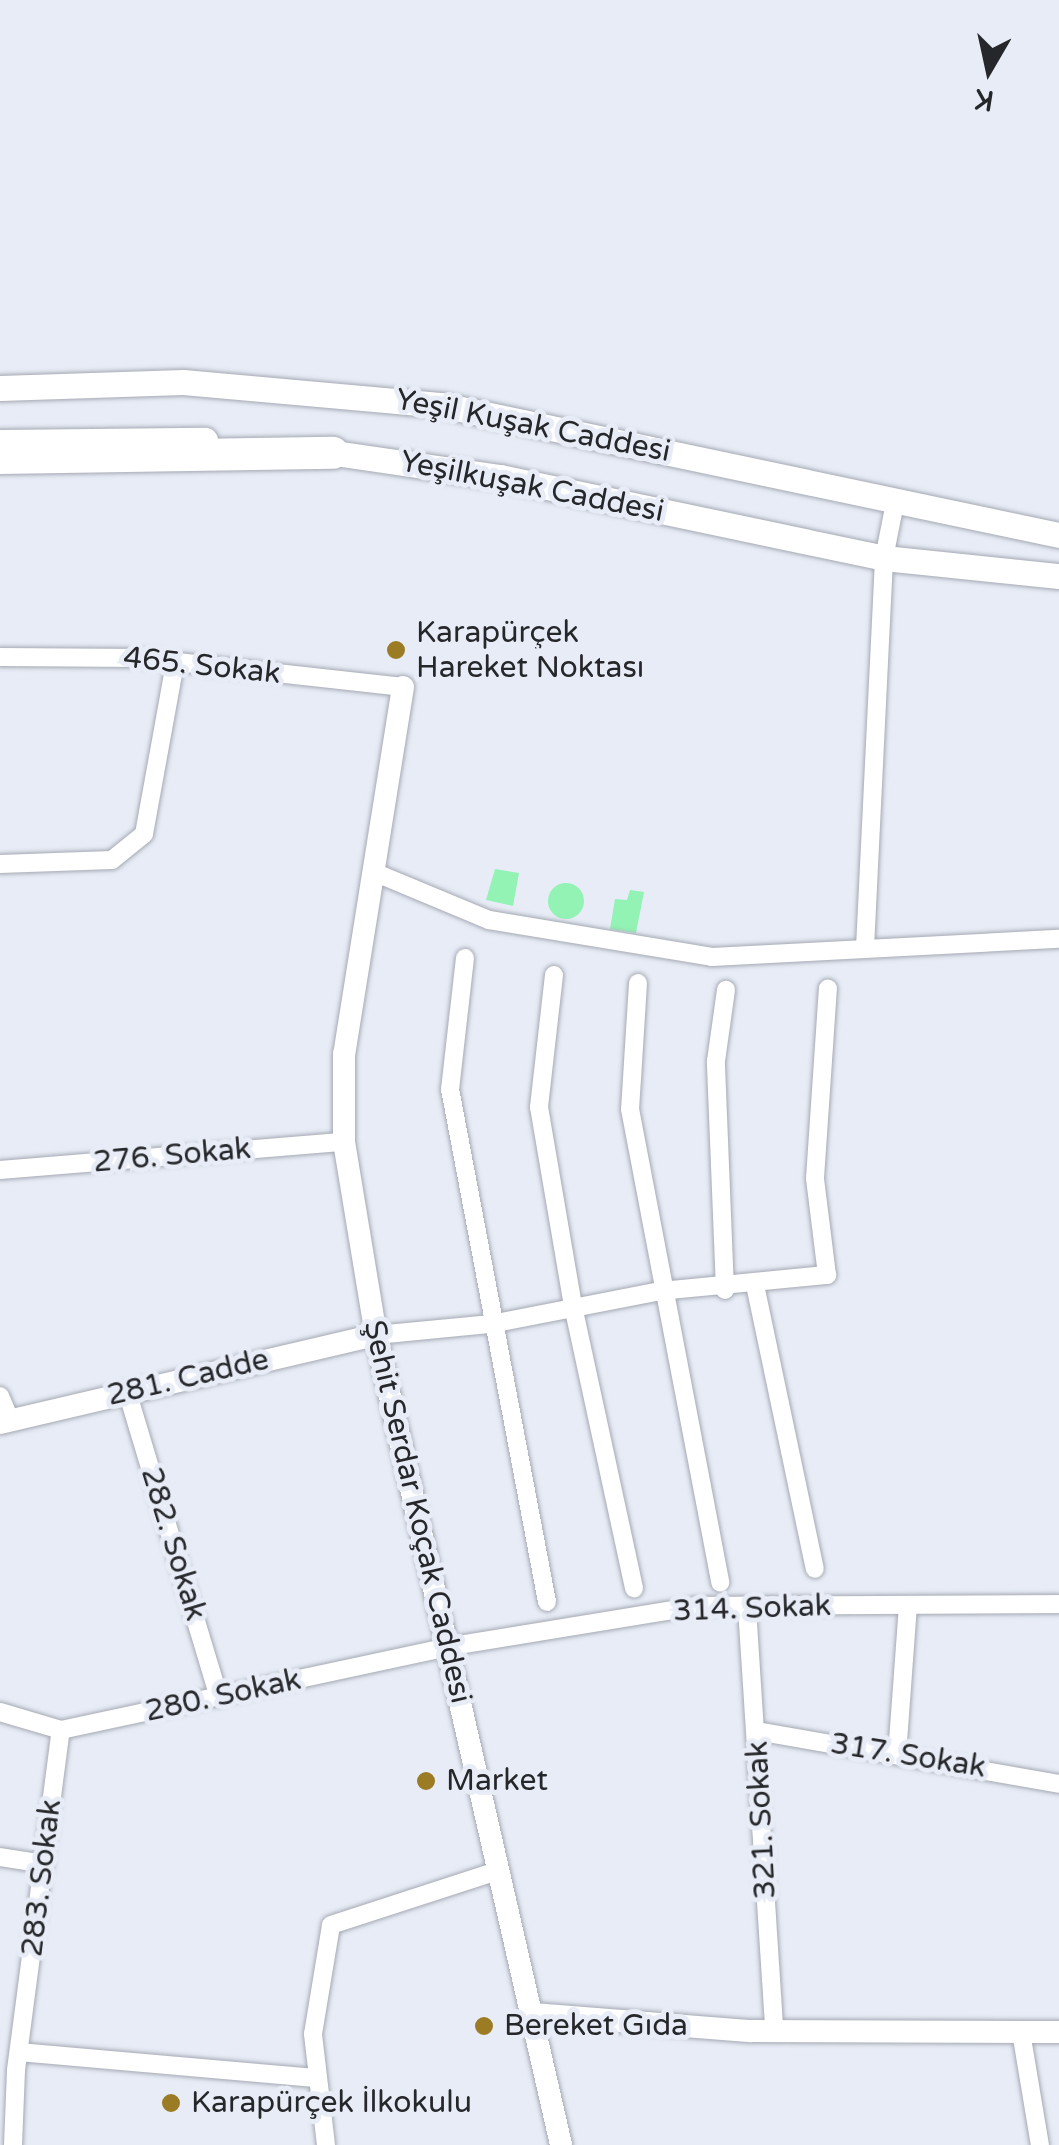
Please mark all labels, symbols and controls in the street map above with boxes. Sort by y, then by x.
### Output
north arrow [939,20,1039,120]
text: K [972,81,996,118]
street label: Yeşil Kuşak Caddesi [393,382,673,470]
street label: Yeşilkuşak Caddesi [397,444,667,530]
place label: Karapürçek Hareket Noktası [416,615,644,686]
marker: Karapürçek Hareket Noktası [385,639,407,661]
street label: 465. Sokak [122,640,282,692]
street label: 276. Sokak [92,1131,252,1181]
street label: Şehit Serdar Koçak Caddesi [355,1317,479,1707]
street label: 281. Cadde [104,1342,272,1414]
street label: 282. Sokak [133,1463,213,1625]
street label: 314. Sokak [672,1588,832,1630]
street label: 280. Sokak [142,1662,304,1730]
street label: 317. Sokak [828,1726,988,1786]
street label: 321. Sokak [740,1740,784,1900]
place label: Market [446,1763,548,1799]
marker: Market [415,1770,437,1792]
street label: 283. Sokak [15,1797,69,1959]
place label: Bereket Gıda [504,2008,688,2044]
marker: Bereket Gıda [473,2015,495,2037]
place label: Karapürçek İlkokulu [191,2085,472,2121]
marker: Karapürçek İlkokulu [160,2092,182,2114]

